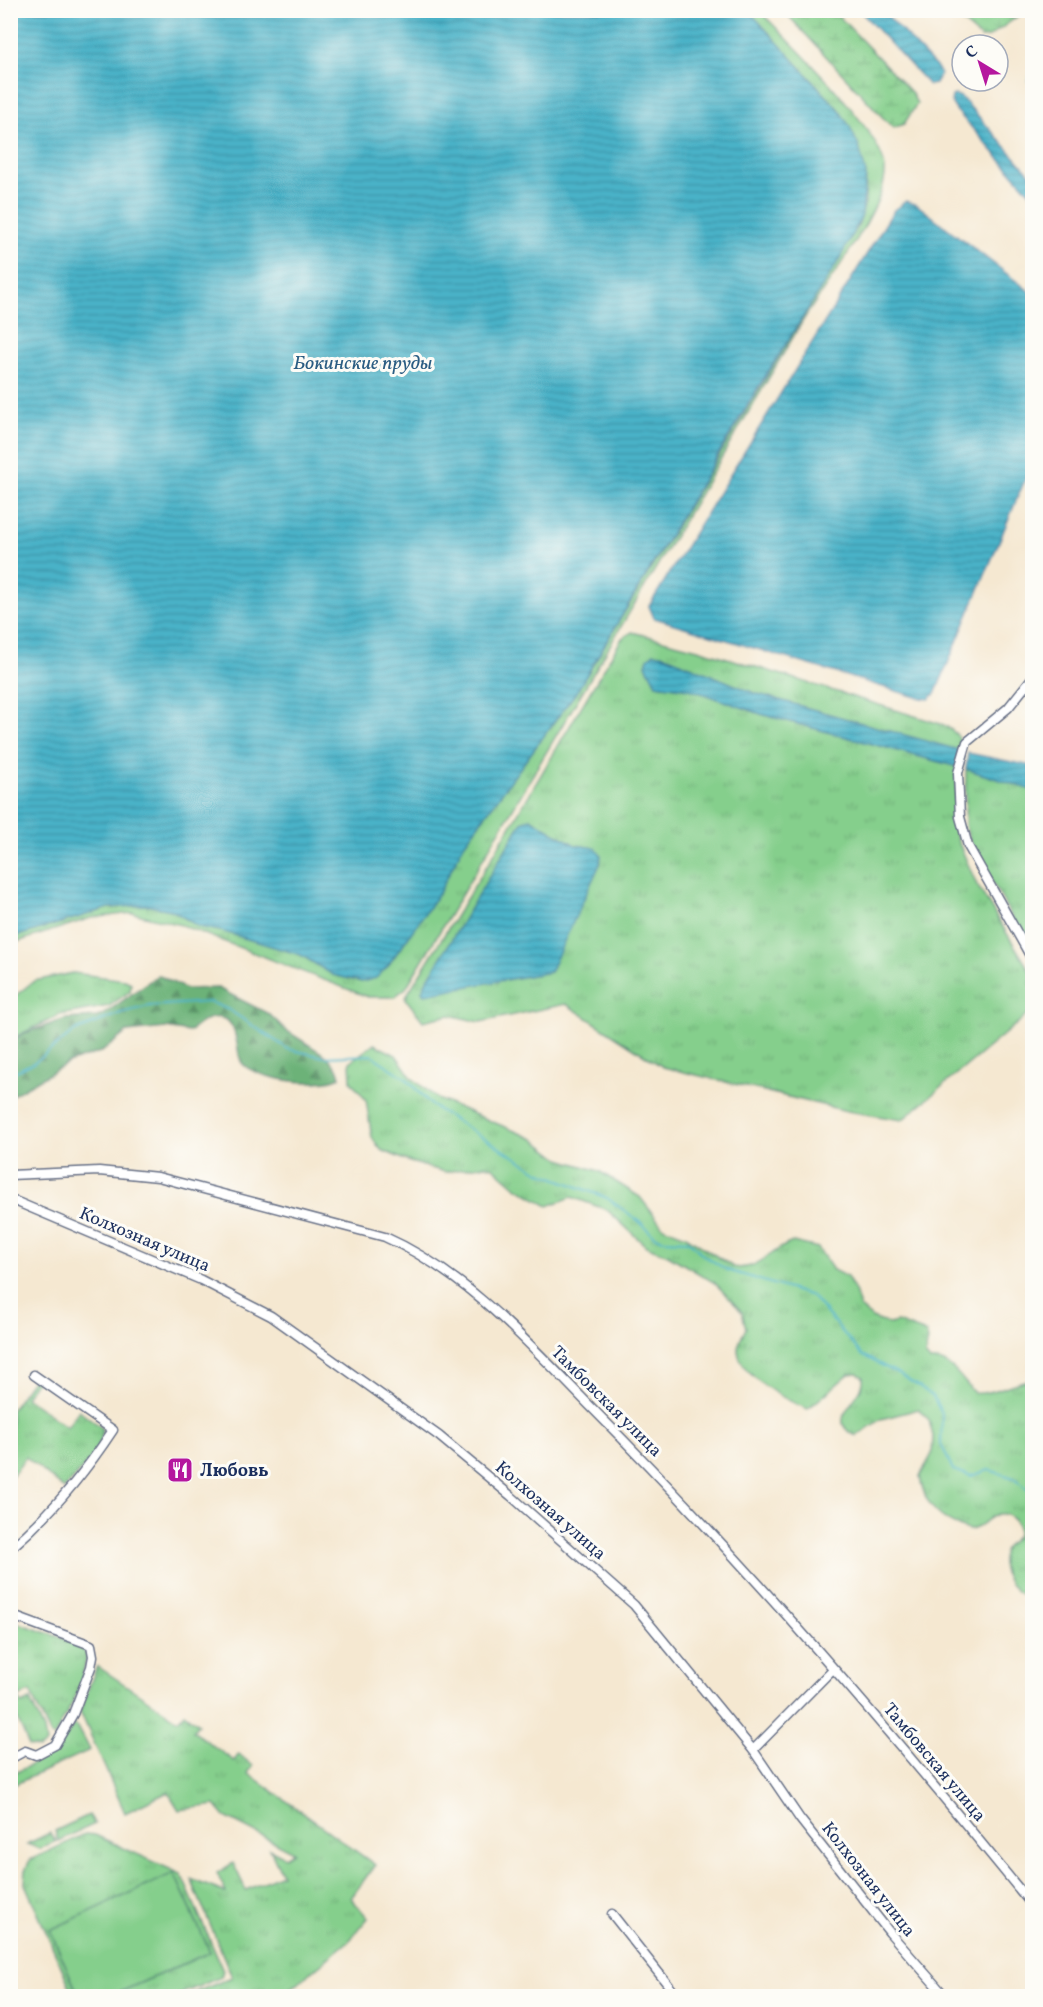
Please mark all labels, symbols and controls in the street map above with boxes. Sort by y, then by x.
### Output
north arrow [950,33,1010,93]
text: С [961,41,983,65]
water label: Бокинские пруды [293,350,433,378]
street label: Колхозная улица [75,1202,214,1279]
street label: Тамбовская улица [545,1341,667,1463]
restaurant icon: Любовь [165,1455,195,1485]
street label: Колхозная улица [489,1456,611,1566]
place label: Любовь [200,1459,269,1484]
street label: Тамбовская улица [877,1698,991,1828]
street label: Колхозная улица [815,1817,921,1943]

